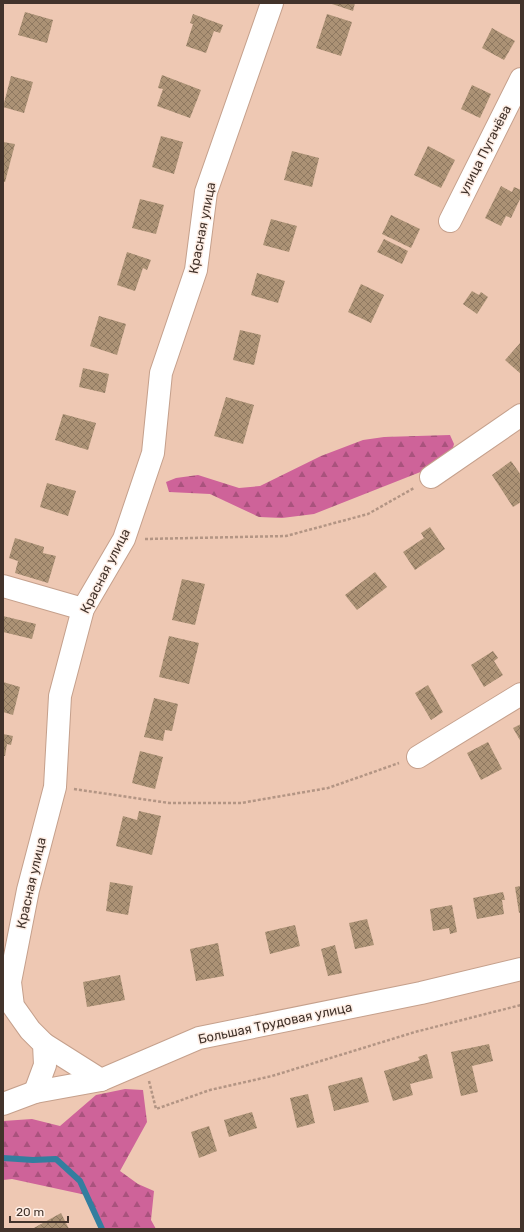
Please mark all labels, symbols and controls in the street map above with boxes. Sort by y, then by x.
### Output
street label: улица Пугачёва [456,103,514,197]
street label: Красная улица [186,181,218,275]
street label: Красная улица [77,526,133,616]
street label: Красная улица [13,836,49,930]
street label: Большая Трудовая улица [197,999,353,1047]
scale bar [10,1198,68,1224]
text: 20 m [16,1205,44,1219]

